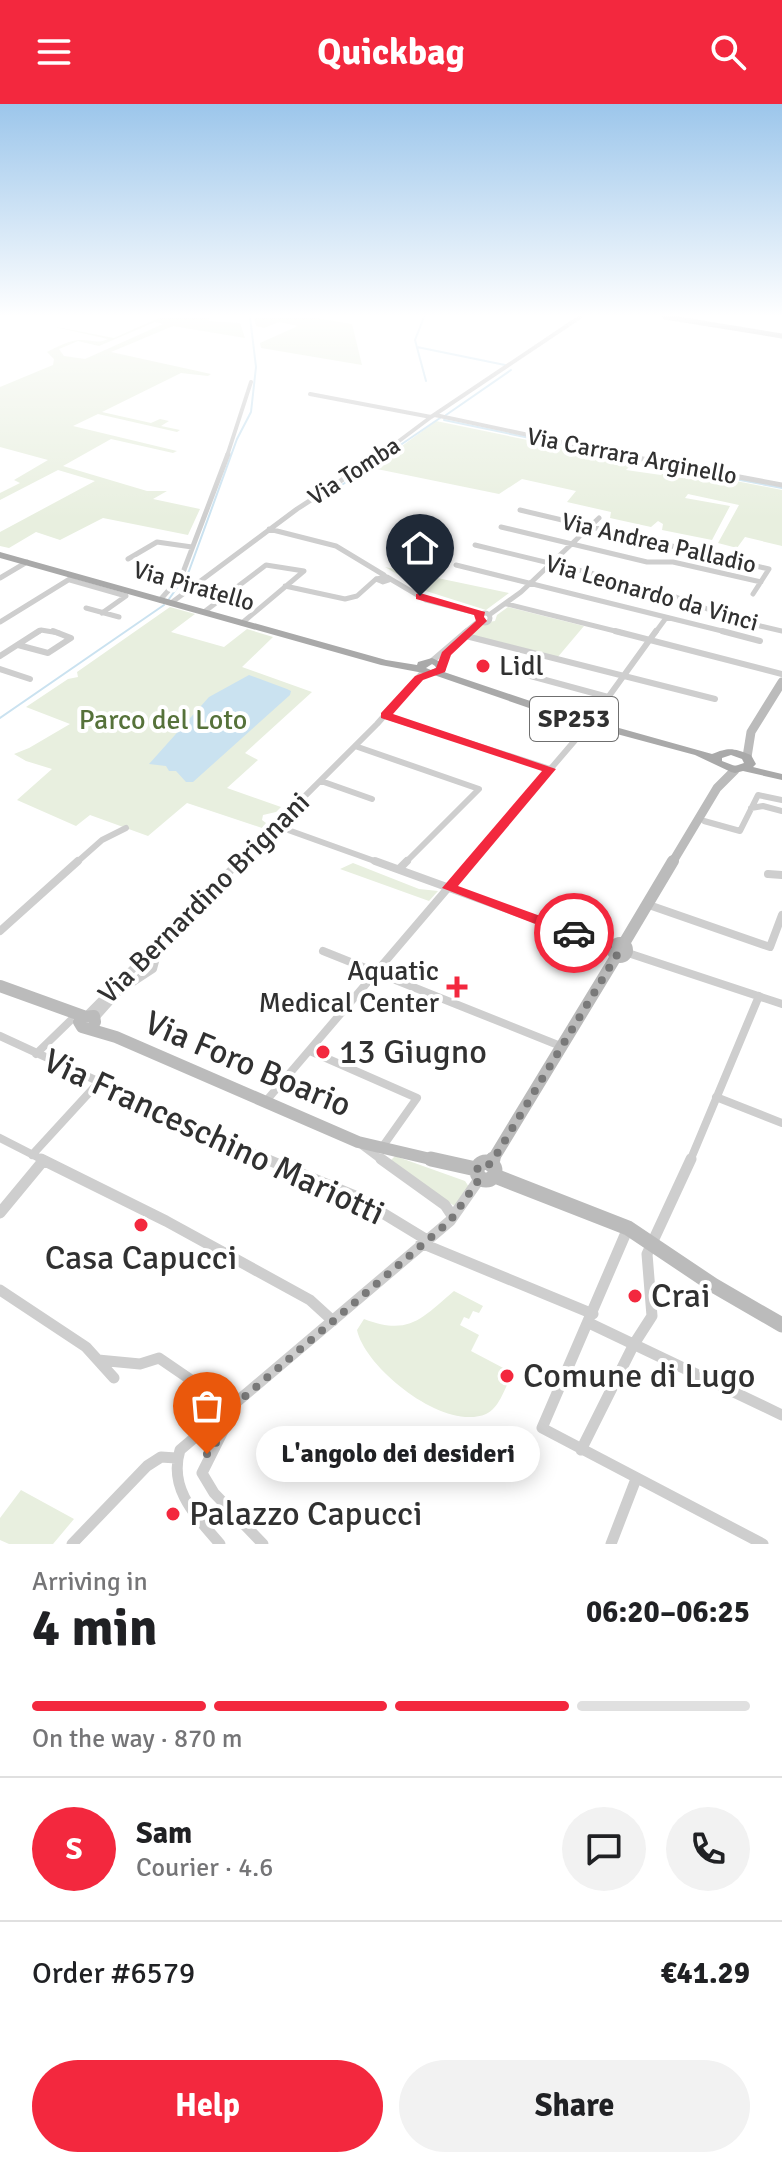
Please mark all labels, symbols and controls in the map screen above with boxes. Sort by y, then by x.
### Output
icon: menu [32,30,76,74]
text: Quickbag [317,30,465,75]
icon: search [706,30,750,74]
street label: Via Carrara Arginello [524,421,740,491]
street label: Via Tomba [302,430,406,512]
street label: Via Andrea Palladio [559,506,759,580]
pin [386,514,454,596]
icon: home [398,526,442,570]
street label: Via Leonardo da Vinci [542,548,762,638]
street label: Via Piratello [130,554,258,618]
place label: Lidl [499,649,544,683]
marker: Lidl [474,657,492,675]
road number: SP253 [530,697,618,741]
park label: Parco del Loto [79,703,247,737]
street label: Via Bernardino Brignani [91,785,317,1011]
courier [534,893,614,973]
icon: car [552,911,596,955]
place label: Aquatic Medical Center [258,954,440,1020]
marker: Aquatic Medical Center [446,976,468,998]
street label: Via Foro Boario [138,1002,358,1126]
place label: 13 Giugno [339,1031,487,1073]
street label: Via Franceschino Mariotti [37,1040,391,1234]
marker: 13 Giugno [314,1043,332,1061]
marker: Casa Capucci [132,1216,150,1234]
place label: Casa Capucci [45,1237,237,1279]
place label: Crai [651,1275,710,1317]
marker: Crai [626,1287,644,1305]
place label: Comune di Lugo [523,1355,755,1397]
marker: Comune di Lugo [498,1367,516,1385]
pin [173,1372,241,1454]
icon: bag [185,1384,229,1428]
callout: L'angolo dei desideri [255,1426,539,1482]
text: L'angolo dei desideri [281,1438,515,1470]
place label: Palazzo Capucci [189,1493,423,1535]
marker: Palazzo Capucci [164,1505,182,1523]
text: Arriving in [32,1566,148,1598]
text: 06:20–06:25 [586,1594,750,1631]
text: 4 min [32,1596,158,1660]
text: On the way · 870 m [32,1723,242,1755]
button: chat [562,1807,646,1891]
button: phone [666,1807,750,1891]
text: Sam [136,1815,192,1852]
text: S [66,1831,82,1868]
text: Courier · 4.6 [136,1852,273,1884]
text: Order #6579 [32,1955,195,1992]
text: €41.29 [660,1955,750,1992]
button: Help [32,2060,383,2152]
button: Share [399,2060,750,2152]

